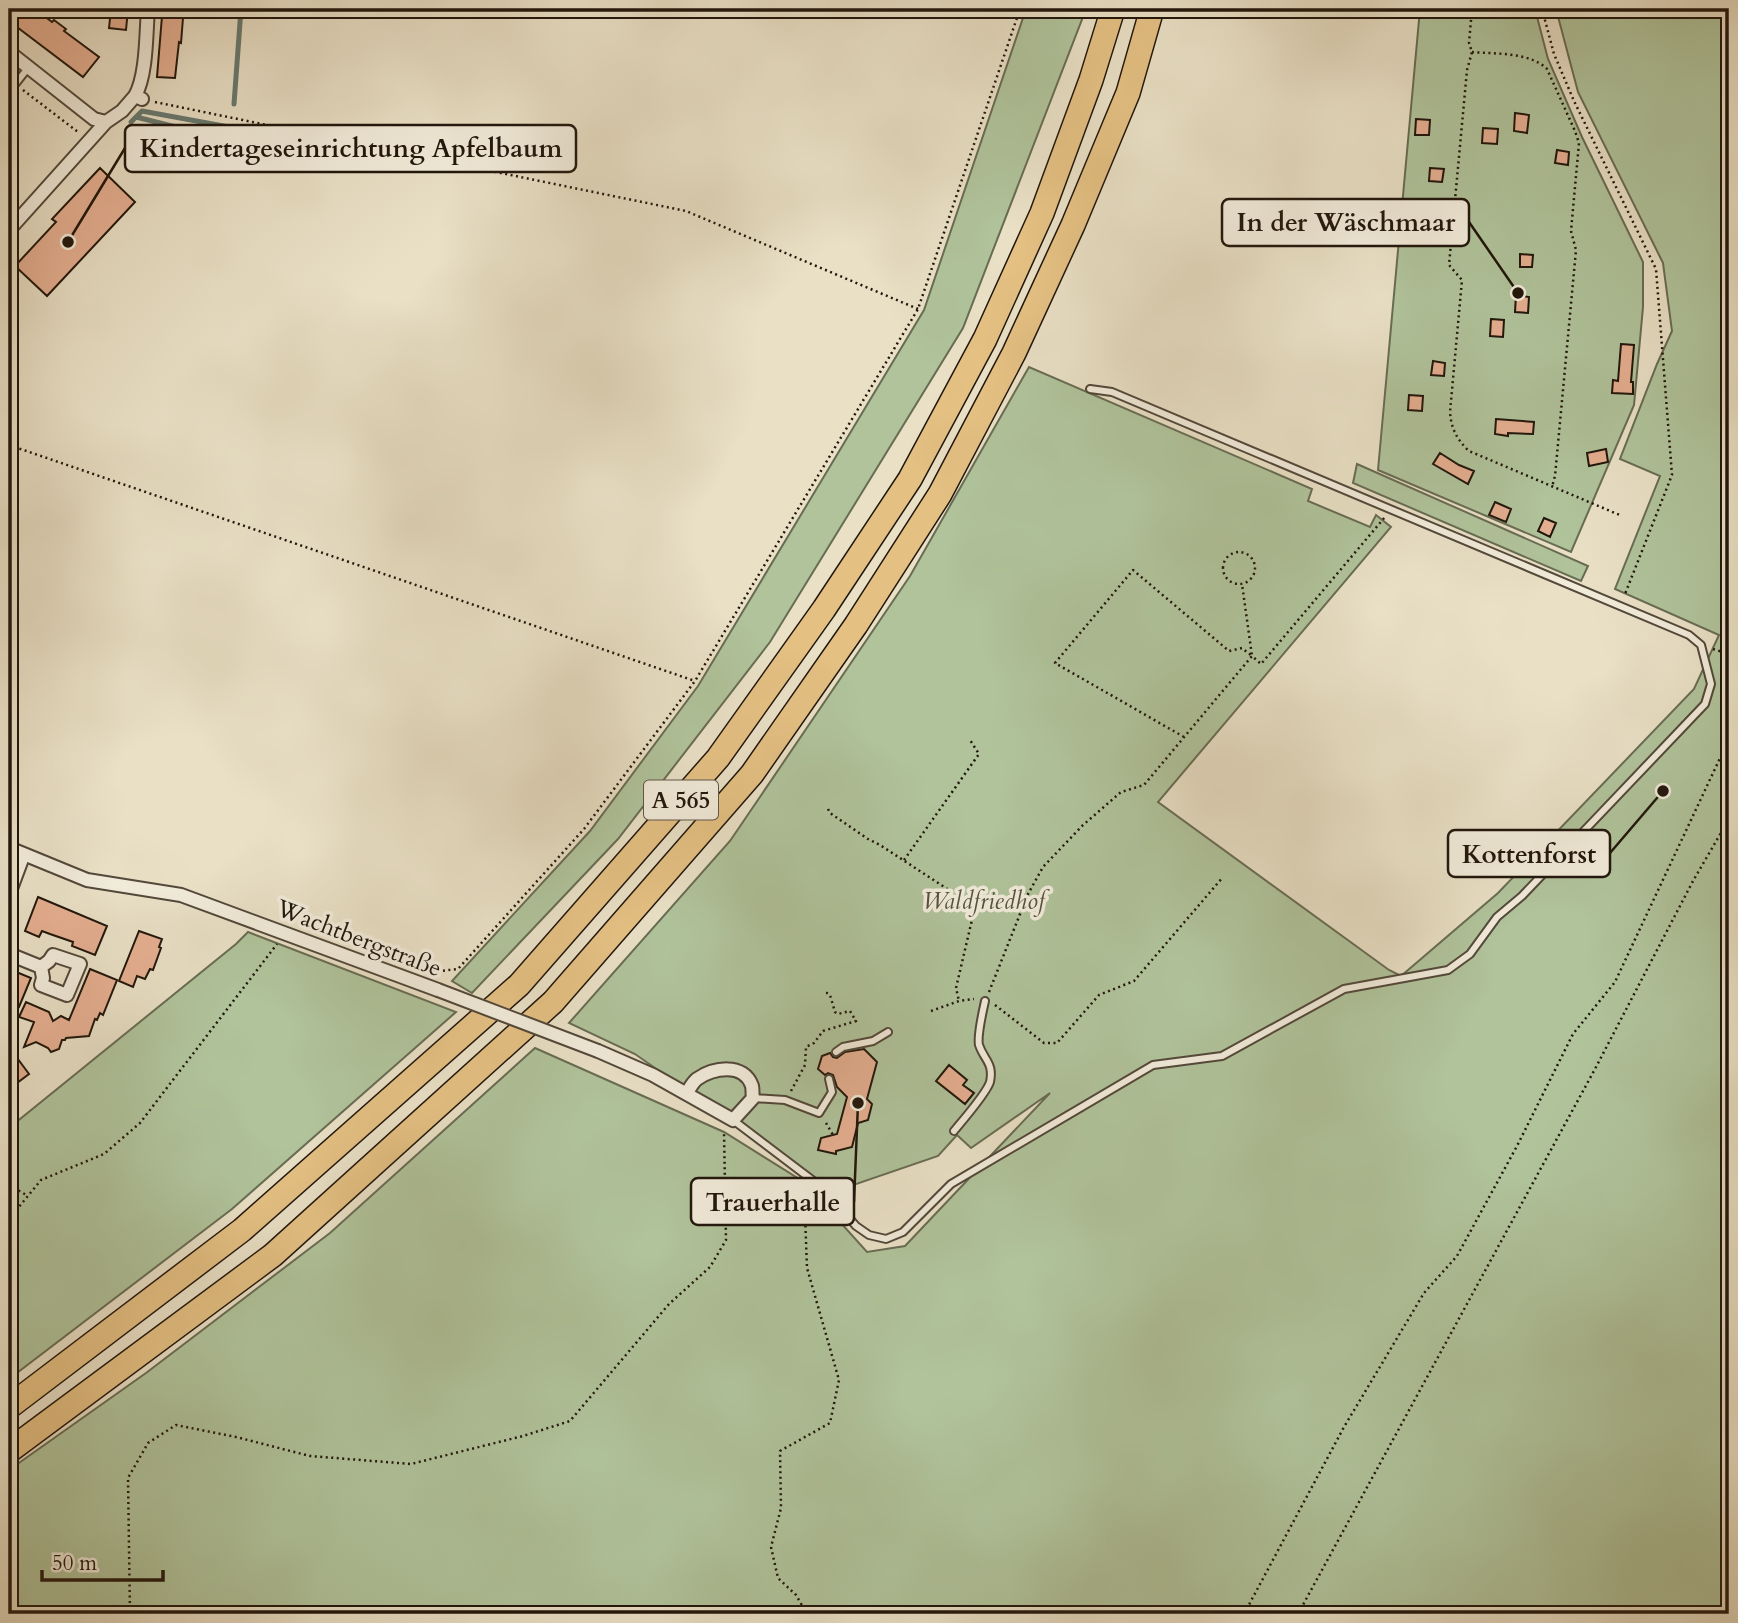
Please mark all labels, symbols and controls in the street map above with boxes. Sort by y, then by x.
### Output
callout: Kindertageseinrichtung Apfelbaum [125,125,576,172]
text: Kindertageseinrichtung Apfelbaum [140,131,563,166]
callout: In der Wäschmaar [1222,199,1469,246]
text: In der Wäschmaar [1236,205,1456,240]
road number: A 565 [644,780,718,820]
callout: Kottenforst [1448,830,1610,877]
text: Kottenforst [1462,837,1596,872]
park label: Waldfriedhof [923,885,1050,918]
street label: Wachtbergstraße [271,891,446,985]
callout: Trauerhalle [691,1178,854,1225]
text: Trauerhalle [706,1185,840,1220]
scale bar [42,1539,163,1583]
text: 50 m [52,1549,97,1578]

